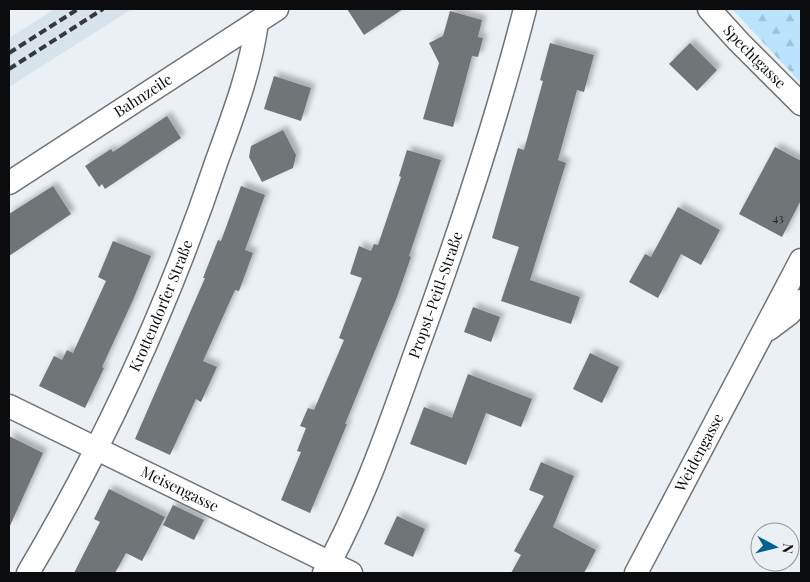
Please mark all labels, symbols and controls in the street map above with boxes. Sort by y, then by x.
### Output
street label: Spechtgasse [719,20,791,92]
street label: Bahnzeile [110,69,176,121]
house number: 43 [772,209,784,225]
street label: Propst-Peitl-Straße [403,229,467,361]
street label: Krottendorfer Straße [124,237,197,374]
street label: Weidengasse [669,410,727,496]
street label: Meisengasse [138,461,222,516]
north arrow [750,522,800,572]
text: N [778,542,798,555]

